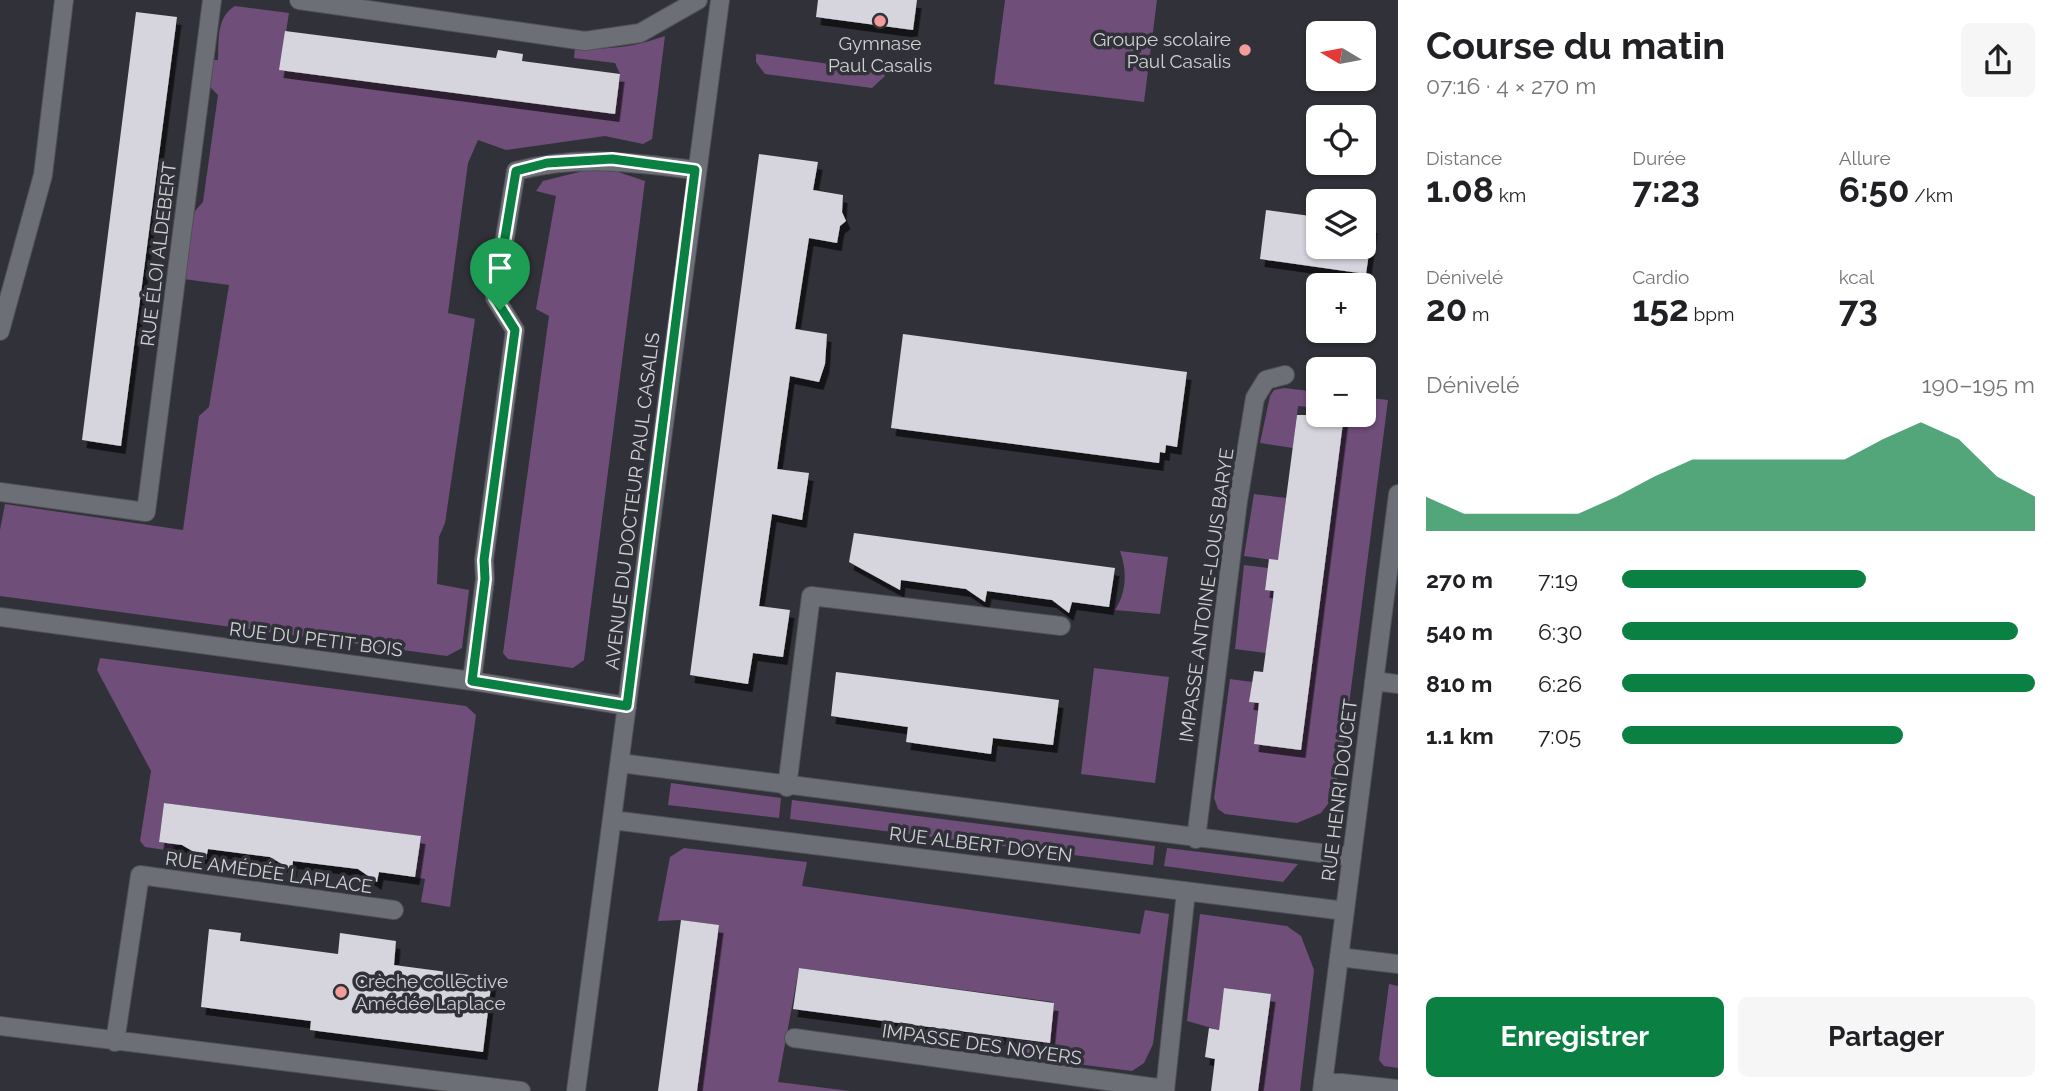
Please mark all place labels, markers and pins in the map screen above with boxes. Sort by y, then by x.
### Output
marker: Gymnase Paul Casalis [872,13,888,29]
place label: Groupe scolaire Paul Casalis [1093,28,1231,72]
place label: Gymnase Paul Casalis [828,32,932,76]
marker: Groupe scolaire Paul Casalis [1237,42,1253,58]
pin [470,238,530,310]
place label: Crèche collective Amédée Laplace [355,970,508,1014]
marker: Crèche collective Amédée Laplace [333,984,349,1000]

